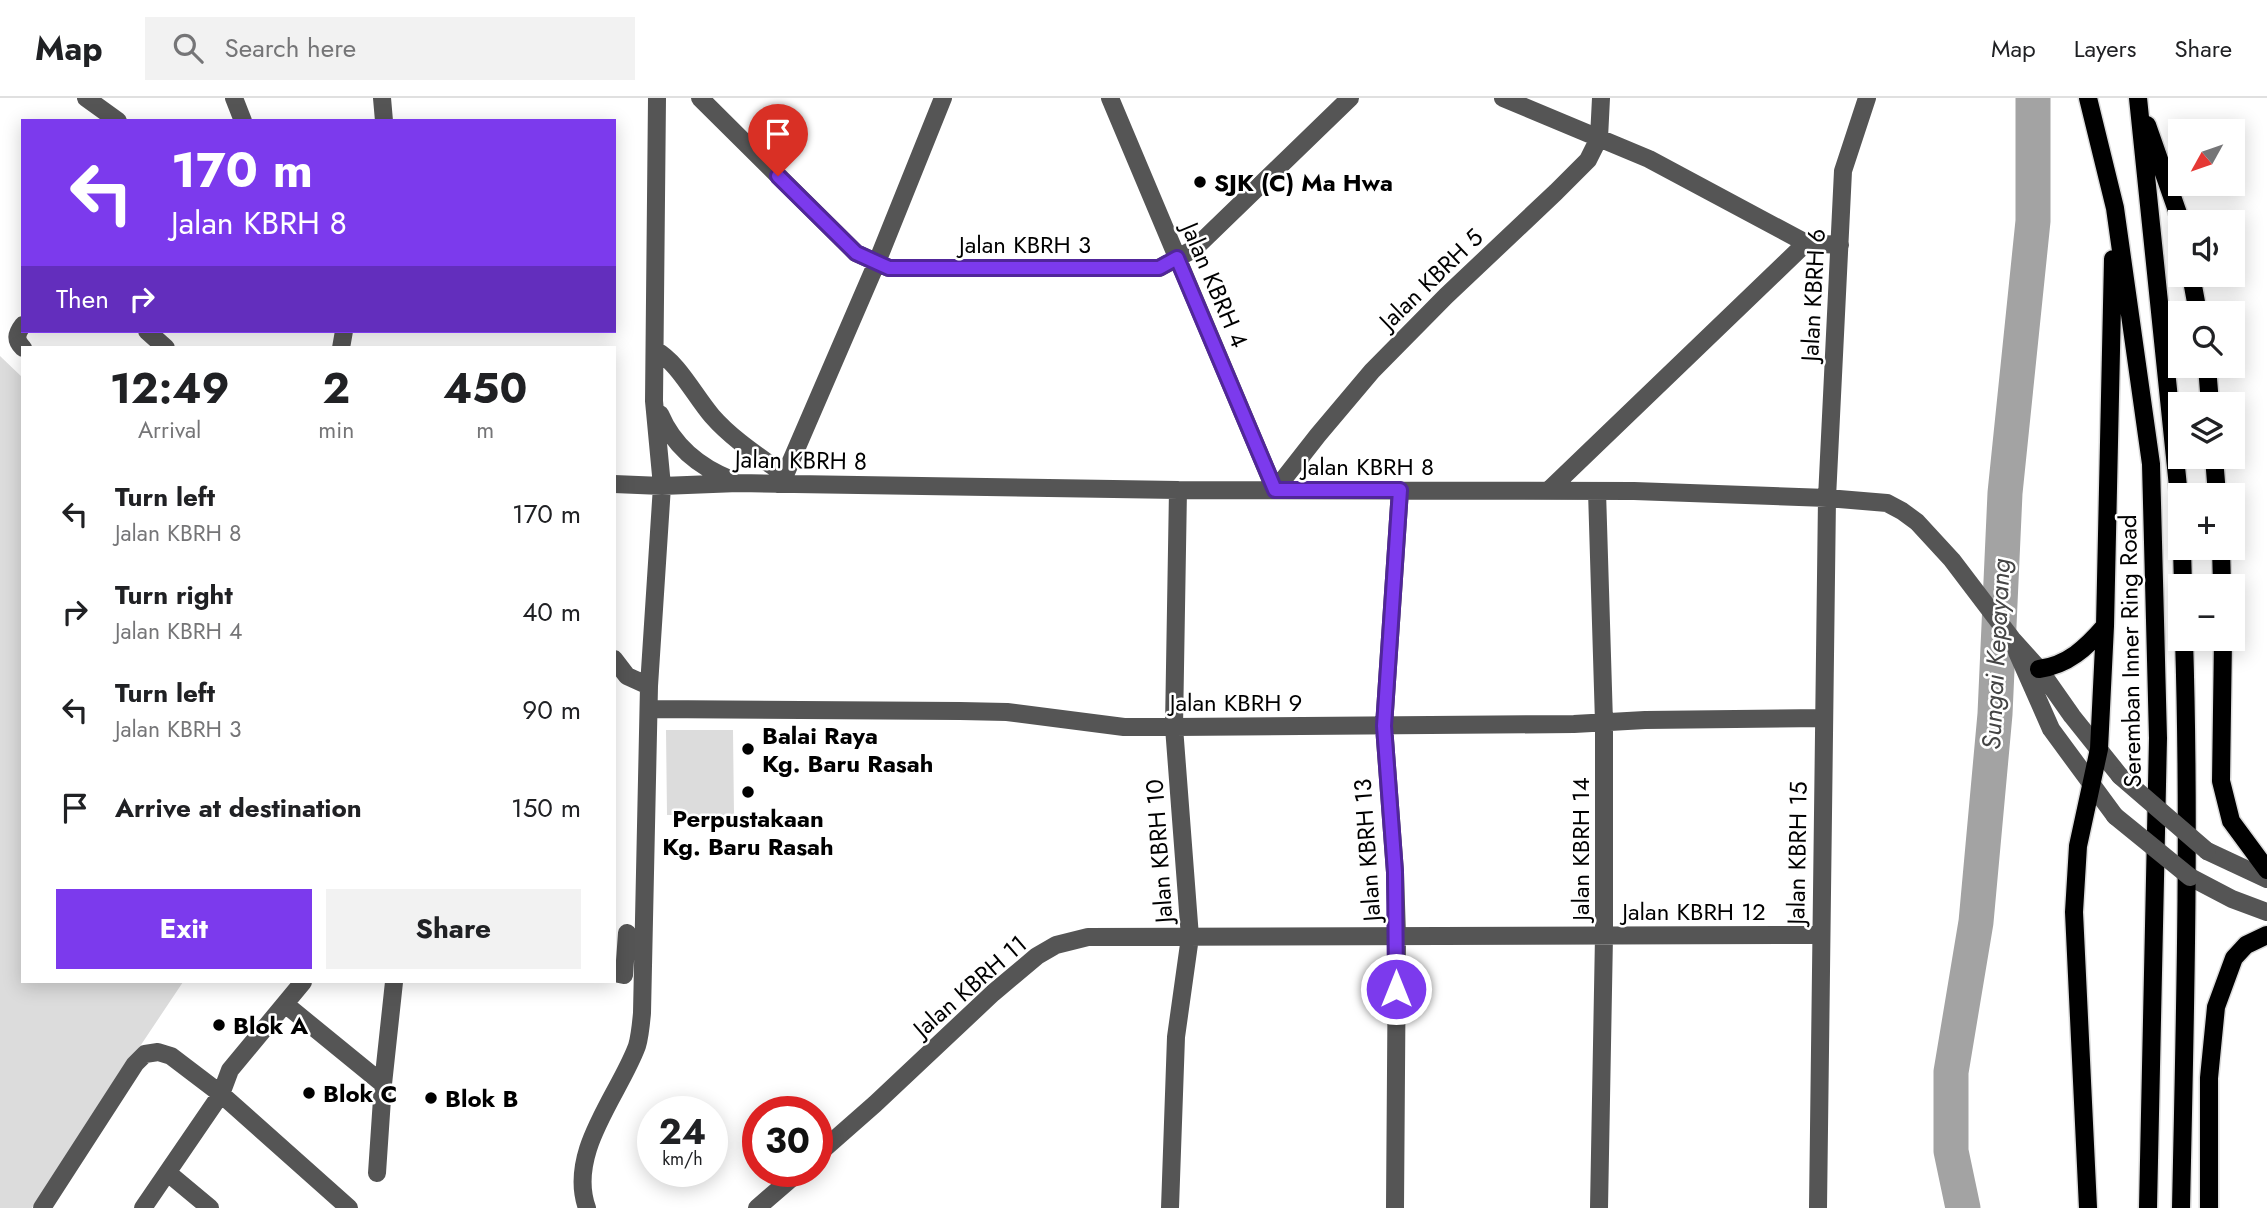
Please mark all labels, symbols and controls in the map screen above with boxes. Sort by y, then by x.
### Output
search box [145,17,635,80]
text: Map [35,25,103,72]
icon: search [169,29,207,67]
text: Search here [225,29,356,67]
text: Map [1991,31,2036,66]
text: Layers [2074,31,2136,66]
text: Share [2174,31,2232,66]
pin [748,104,808,176]
icon: arrive [759,115,797,153]
north arrow [2168,119,2245,196]
map controls [2168,119,2245,651]
text: 170 m [171,135,313,205]
icon: left [56,147,147,238]
place label: SJK (C) Ma Hwa [1214,165,1393,200]
marker: SJK (C) Ma Hwa [1192,174,1208,190]
text: Jalan KBRH 8 [171,200,347,246]
button: sound [2168,210,2245,287]
street label: Jalan KBRH 4 [1172,214,1257,353]
street label: Jalan KBRH 5 [1369,220,1491,340]
street label: Jalan KBRH 3 [956,227,1091,262]
street label: Jalan KBRH 6 [1792,228,1834,365]
text: Then [56,280,109,318]
icon: right [123,280,161,318]
button: search [2168,301,2245,378]
text: 12:49 [110,358,230,419]
text: 2 [323,358,350,419]
text: 450 [443,358,527,419]
button: layers [2168,392,2245,469]
text: Arrival [138,413,201,447]
text: min [318,413,354,447]
text: m [476,413,494,447]
street label: Jalan KBRH 8 [732,441,867,479]
street label: Jalan KBRH 8 [1299,449,1434,484]
text: Turn left [115,478,215,516]
button: + [2168,483,2245,560]
icon: left [56,495,94,533]
text: 170 m [512,495,581,533]
street label: Seremban Inner Ring Road [2110,514,2150,788]
text: Jalan KBRH 8 [115,516,242,550]
water label: Sungai Kepayang [1972,557,2020,751]
button: − [2168,574,2245,651]
text: Turn right [115,576,233,614]
icon: right [56,593,94,631]
text: 40 m [522,593,581,631]
text: Jalan KBRH 4 [115,614,242,648]
text: Turn left [115,674,215,712]
street label: Jalan KBRH 9 [1167,685,1302,720]
icon: left [56,691,94,729]
text: 90 m [522,691,581,729]
text: Jalan KBRH 3 [115,712,242,746]
place label: Balai Raya Kg. Baru Rasah [762,718,933,781]
marker: Balai Raya Kg. Baru Rasah [740,741,756,757]
street label: Jalan KBRH 14 [1563,777,1598,924]
street label: Jalan KBRH 10 [1137,778,1182,927]
street label: Jalan KBRH 13 [1345,778,1390,925]
street label: Jalan KBRH 15 [1778,781,1816,928]
marker: Perpustakaan Kg. Baru Rasah [740,784,756,800]
icon: arrive [56,789,94,827]
text: Arrive at destination [115,789,362,827]
text: 150 m [511,789,581,827]
place label: Perpustakaan Kg. Baru Rasah [662,801,834,864]
button: Exit [56,889,312,969]
button: Share [326,889,581,969]
street label: Jalan KBRH 12 [1619,894,1766,929]
street label: Jalan KBRH 11 [903,927,1035,1047]
position arrow [1359,952,1433,1026]
place label: Blok A [233,1008,309,1043]
marker: Blok A [211,1017,227,1033]
place label: Blok C [323,1076,397,1111]
place label: Blok B [445,1081,519,1116]
marker: Blok C [301,1085,317,1101]
marker: Blok B [423,1090,439,1106]
speed limit sign: 30 [742,1096,833,1187]
text: 24 [659,1107,706,1157]
text: km/h [662,1146,703,1172]

